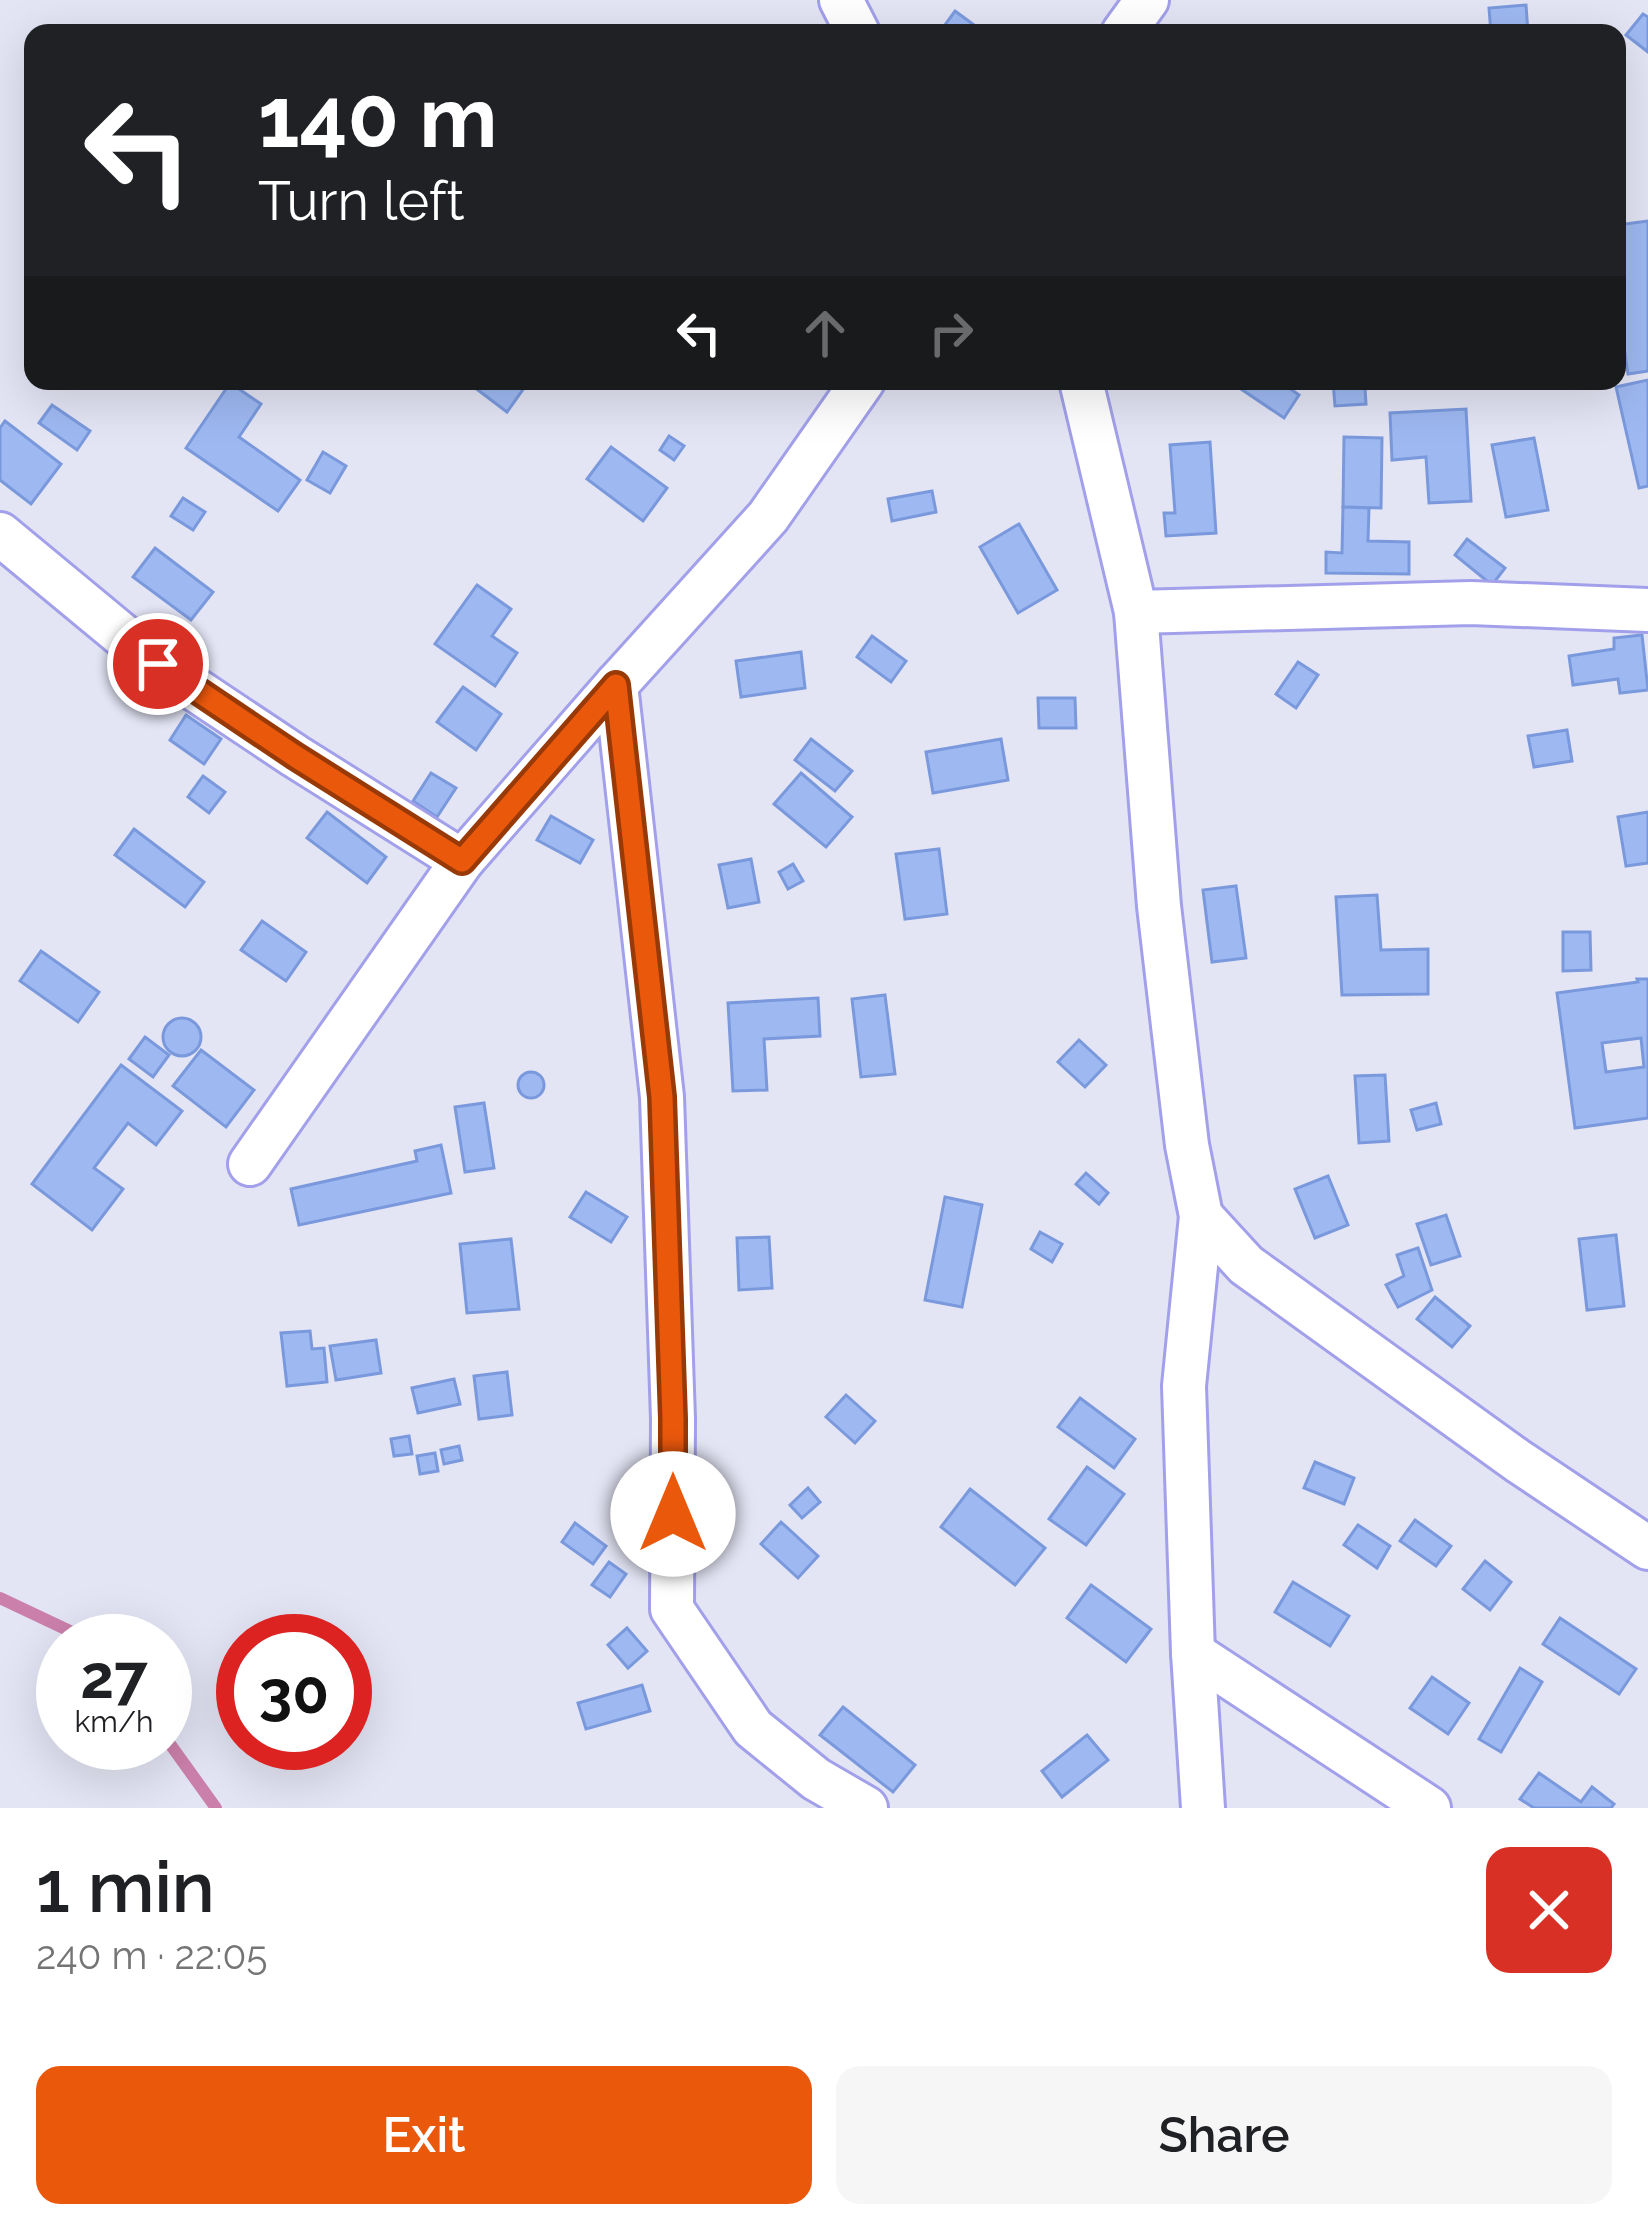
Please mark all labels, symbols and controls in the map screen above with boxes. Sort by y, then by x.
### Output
text: 140 m [258,68,497,167]
icon: left [60,72,216,228]
text: Turn left [258,169,465,233]
icon: left [666,300,732,366]
icon: ahead [792,300,858,366]
icon: right [918,300,984,366]
pin [107,613,209,715]
icon: arrive [125,631,191,697]
position arrow [610,1451,736,1577]
speed limit sign: 30 [216,1614,372,1770]
text: 27 [80,1642,148,1712]
text: km/h [74,1704,154,1739]
text: 1 min [36,1844,215,1929]
button: close [1486,1847,1612,1973]
text: 240 m · 22:05 [36,1932,268,1978]
button: Exit [36,2066,812,2204]
button: Share [836,2066,1612,2204]

